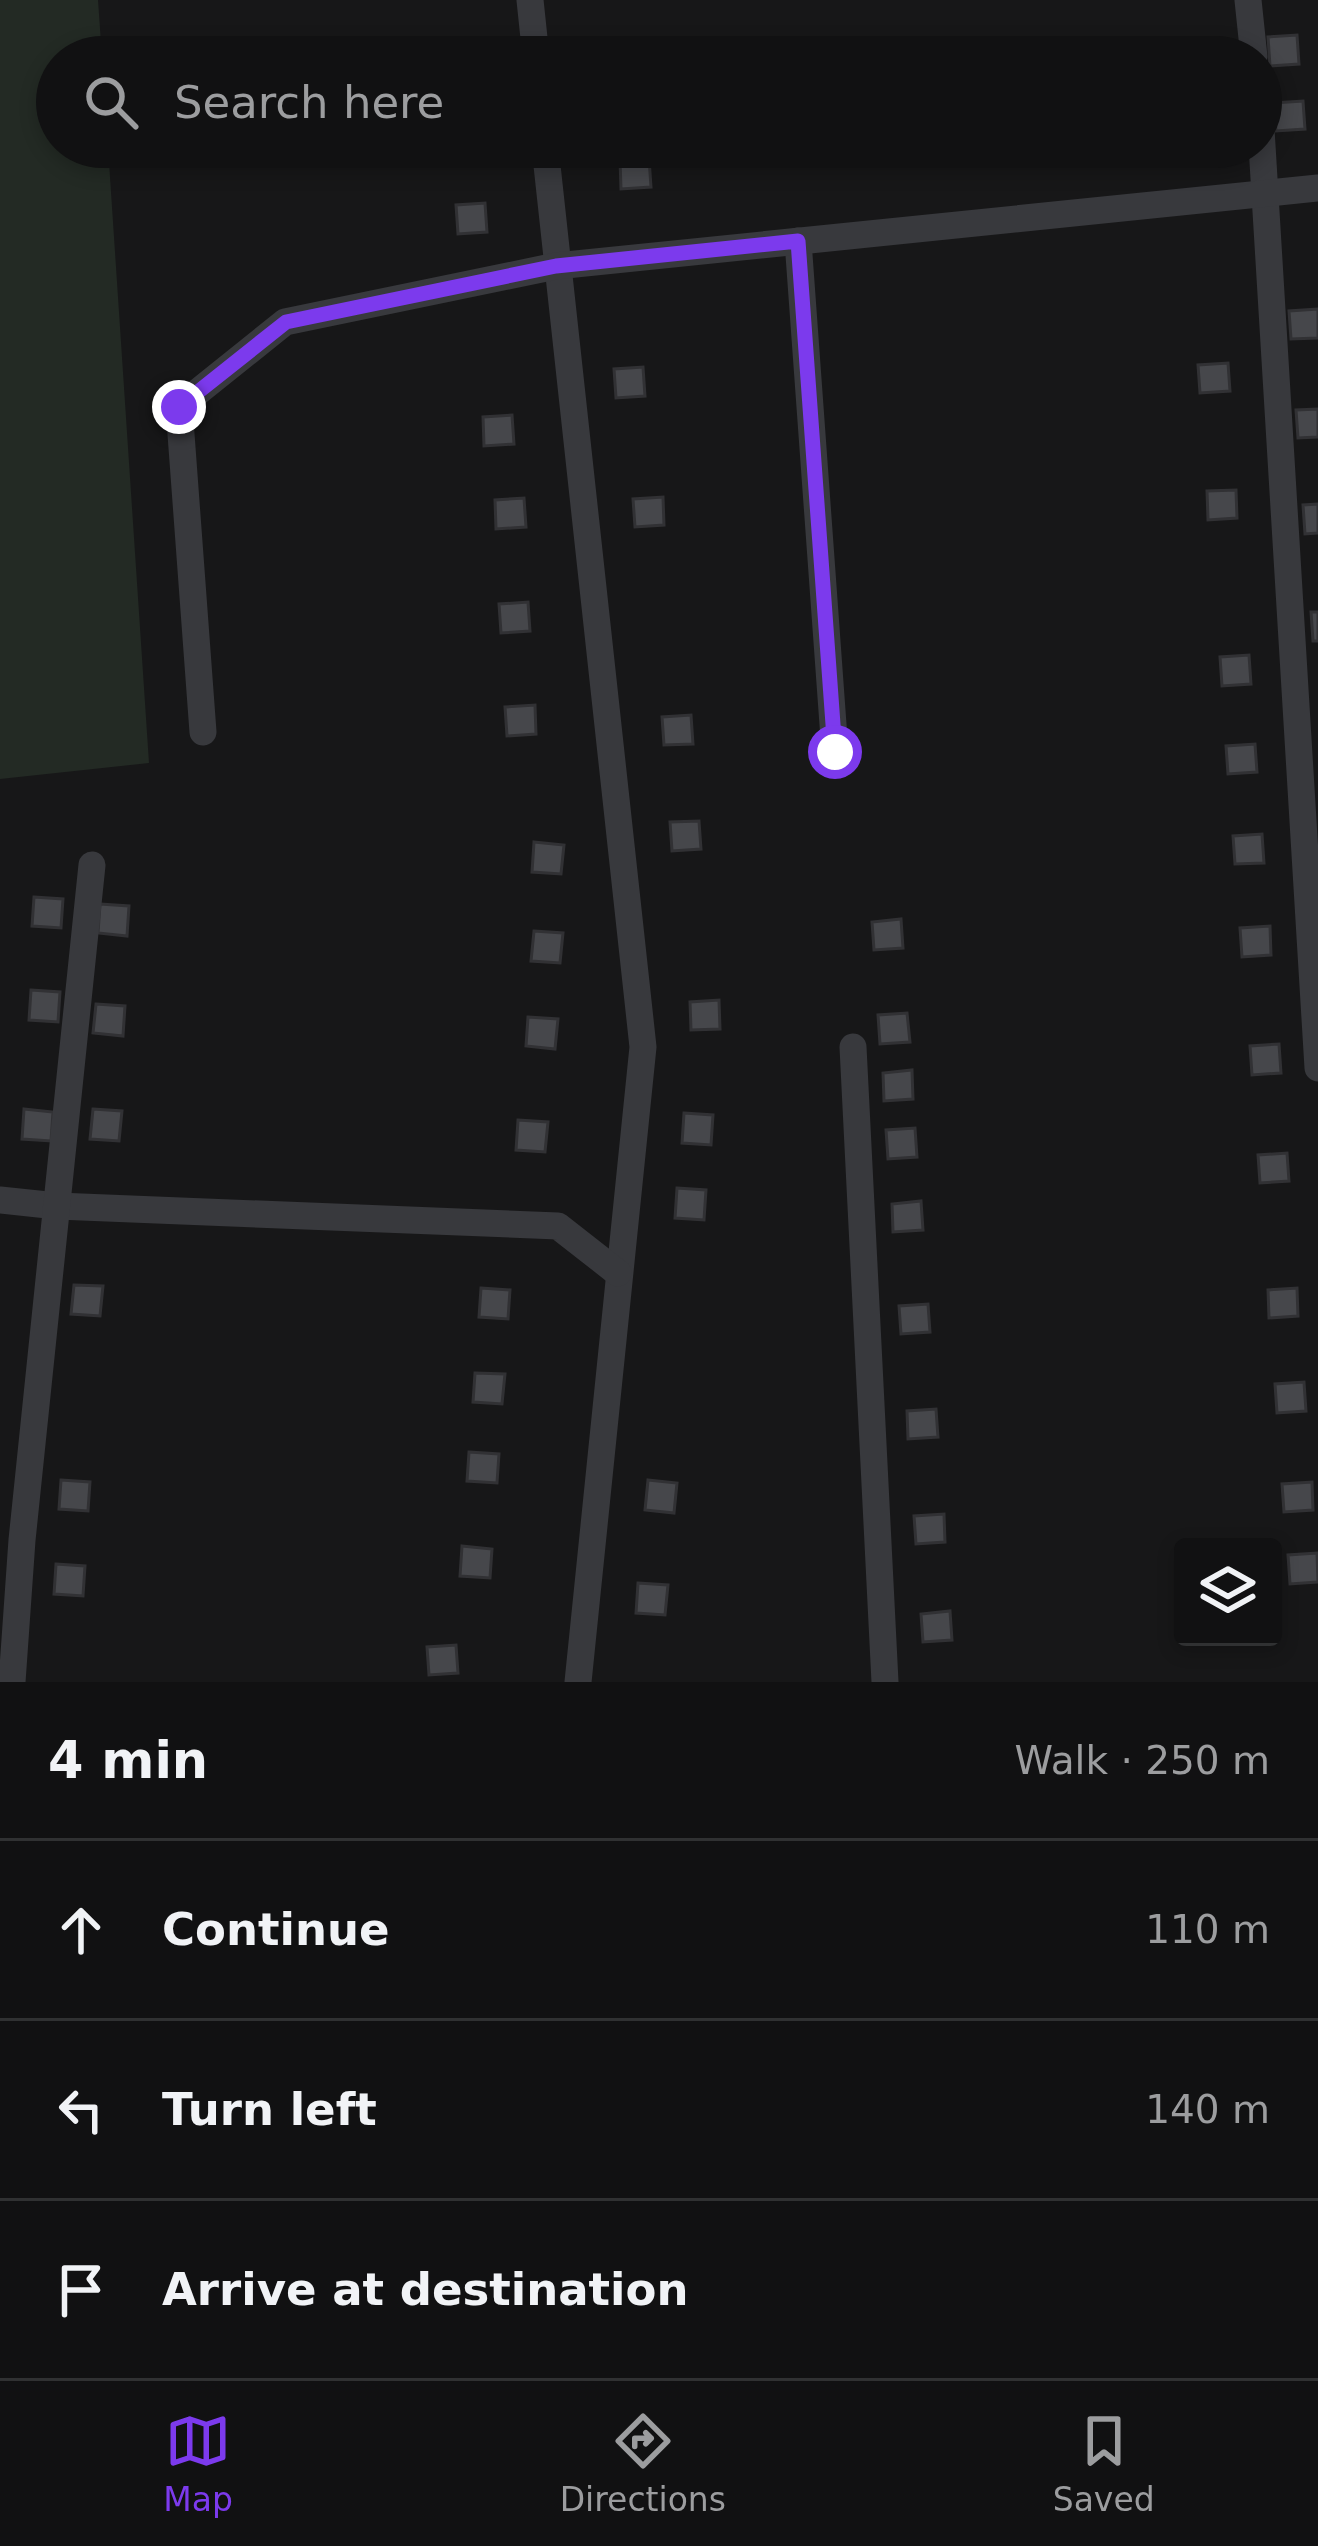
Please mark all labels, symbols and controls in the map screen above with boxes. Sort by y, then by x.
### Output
search box [36,36,1282,168]
icon: search [78,69,144,135]
text: Search here [174,76,444,129]
route end [152,380,206,434]
route start [808,725,862,779]
map controls [1174,1538,1282,1646]
button: layers [1174,1538,1282,1646]
text: 4 min [48,1731,208,1790]
text: Walk · 250 m [1015,1738,1270,1783]
icon: ahead [48,1897,114,1963]
text: Continue [162,1903,390,1956]
text: 110 m [1145,1907,1270,1952]
icon: left [48,2077,114,2143]
text: Turn left [162,2083,377,2136]
text: 140 m [1145,2087,1270,2132]
icon: arrive [48,2257,114,2323]
text: Arrive at destination [162,2263,688,2316]
tab: Map [163,2408,233,2519]
tab: Directions [560,2408,726,2519]
tab: Saved [1053,2408,1155,2519]

